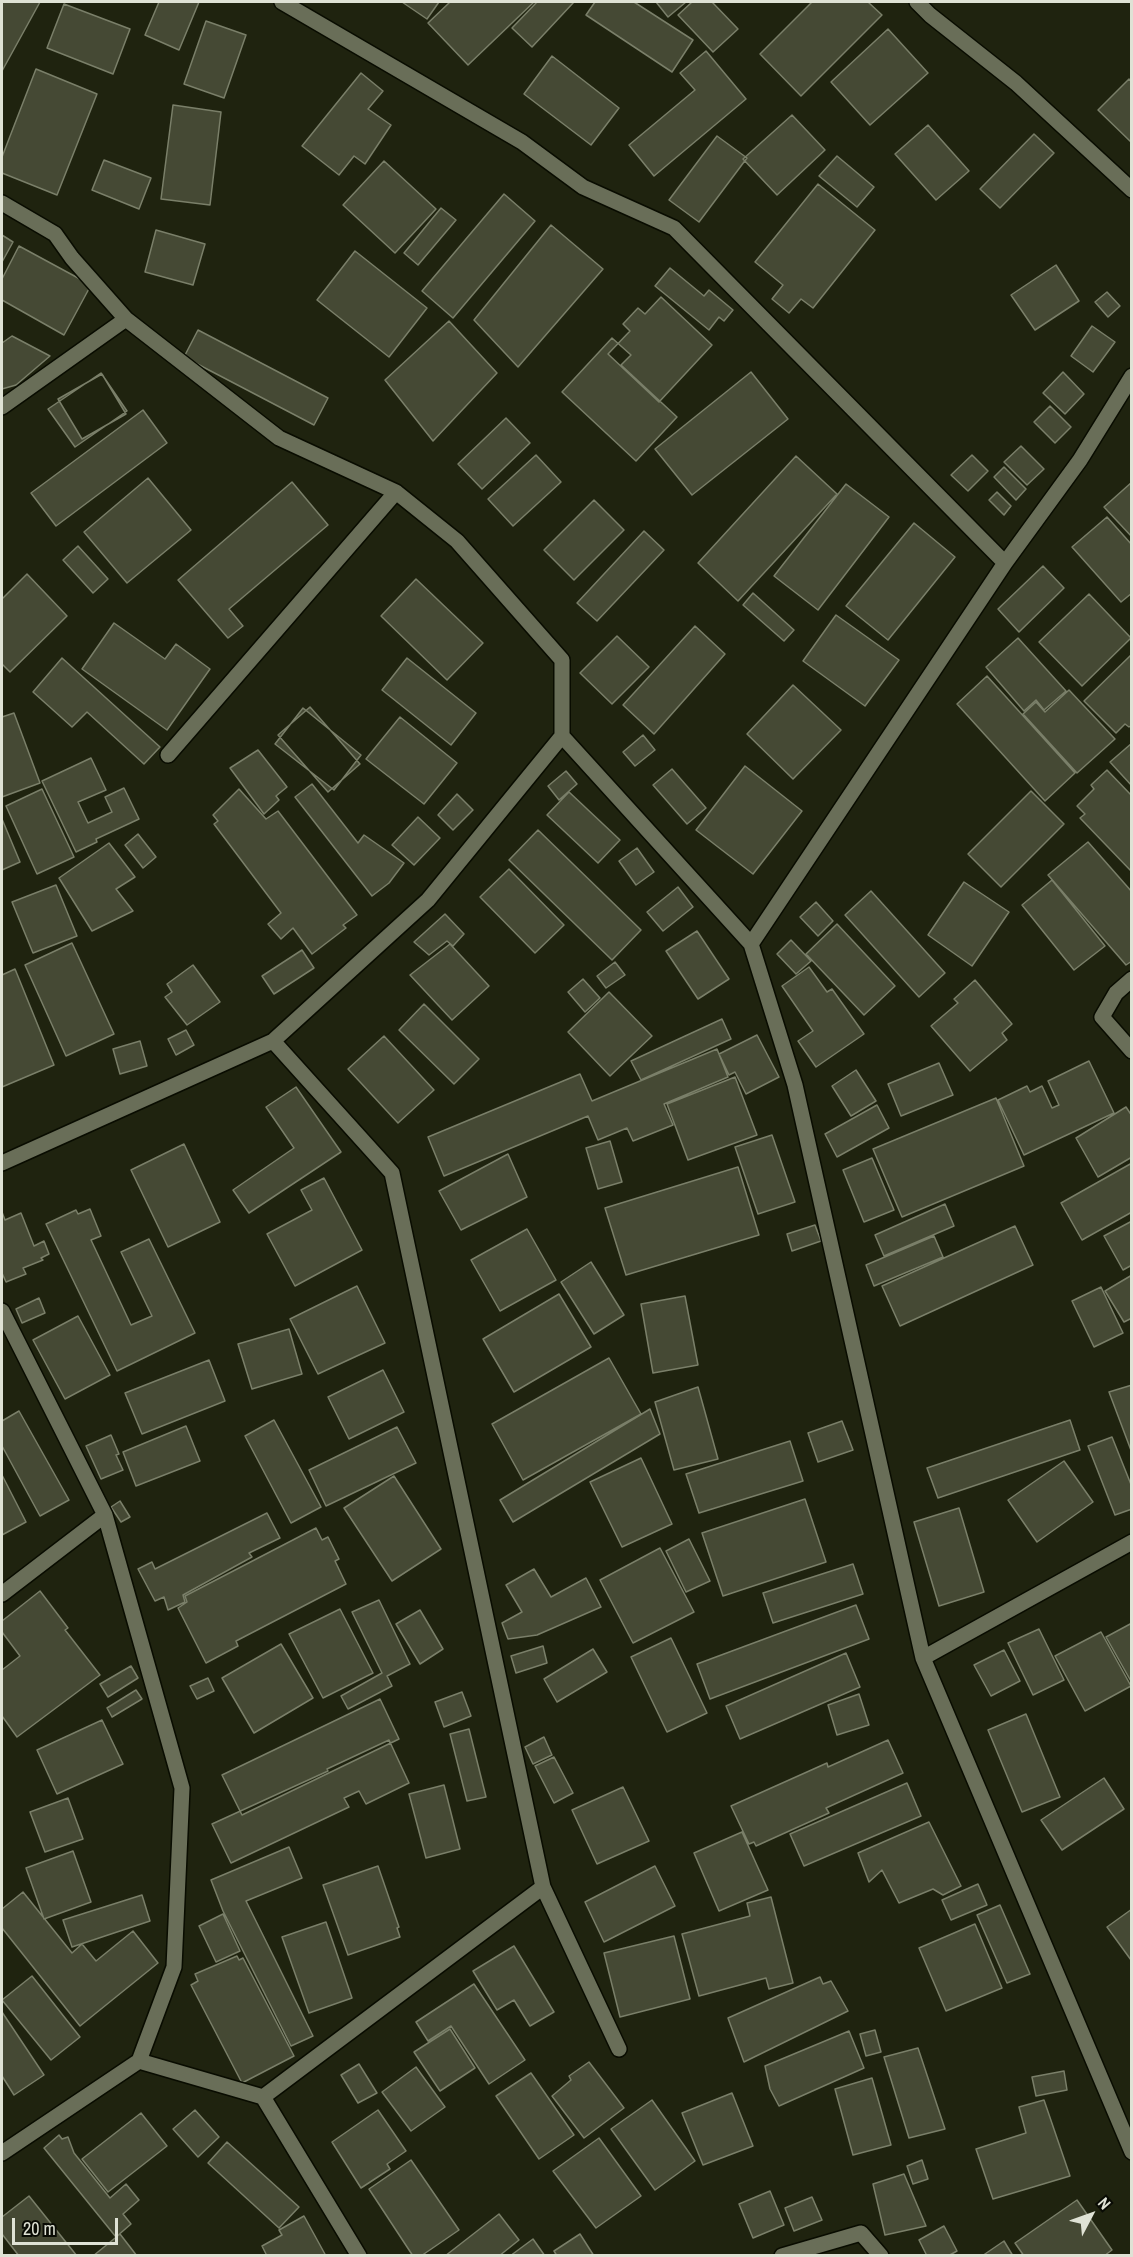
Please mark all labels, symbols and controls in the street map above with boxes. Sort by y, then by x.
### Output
north arrow [1061,2185,1121,2245]
text: N [1093,2192,1116,2214]
scale bar [15,2206,122,2244]
text: 20 m [23,2216,56,2241]

